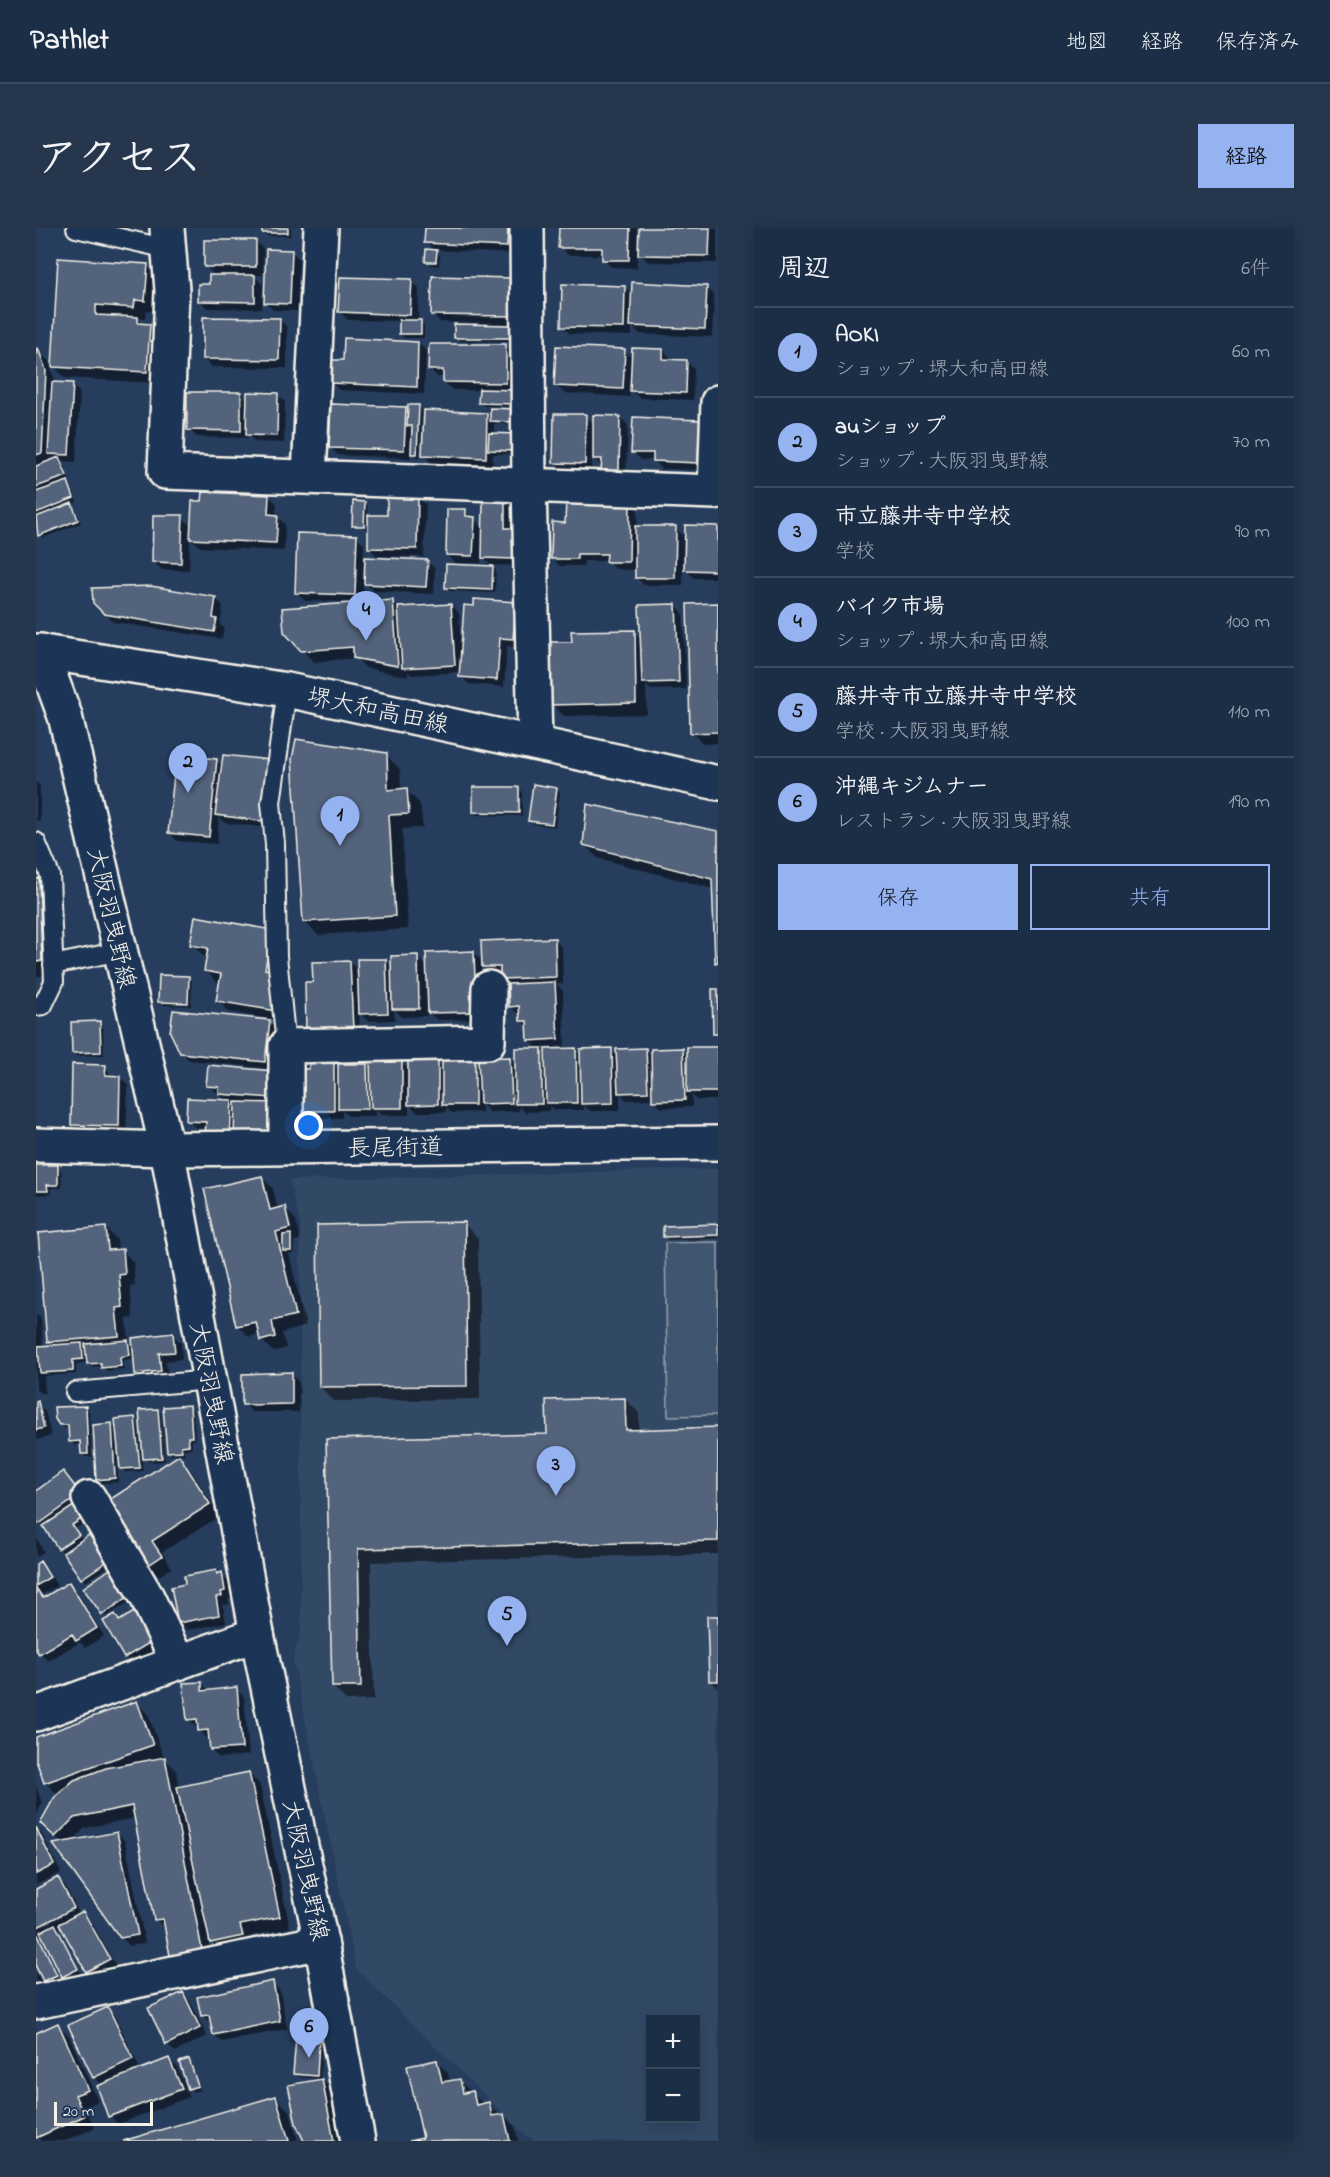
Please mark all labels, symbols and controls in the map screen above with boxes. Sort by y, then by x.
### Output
text: Pathlet [30,21,109,62]
text: 地図 [1066,28,1108,58]
text: 経路 [1141,28,1183,58]
text: 保存済み [1216,28,1300,58]
button: 経路 [1198,124,1294,188]
text: アクセス [36,130,201,191]
text: 周辺 [778,251,830,289]
text: 6件 [1241,255,1270,284]
text: AOKI [835,320,879,352]
text: 1 [794,338,801,367]
text: 60 m [1232,338,1270,367]
text: ショップ · 堺大和高田線 [835,356,1048,385]
text: auショップ [835,412,946,444]
text: 2 [793,428,802,457]
text: 70 m [1233,428,1270,457]
text: ショップ · 大阪羽曳野線 [835,448,1048,477]
text: 市立藤井寺中学校 [835,502,1011,534]
text: 3 [793,518,802,547]
text: 90 m [1235,518,1270,547]
text: 学校 [835,538,875,567]
pin: 4 [346,592,386,641]
text: バイク市場 [835,592,945,624]
text: 4 [793,608,802,637]
text: 100 m [1226,608,1270,637]
text: ショップ · 堺大和高田線 [835,628,1048,657]
street label: 堺大和高田線 [303,680,452,745]
text: 藤井寺市立藤井寺中学校 [835,682,1077,714]
text: 5 [792,698,803,727]
text: 110 m [1228,698,1270,727]
text: 学校 · 大阪羽曳野線 [835,718,1009,747]
pin: 2 [168,744,208,793]
text: 沖縄キジムナー [835,772,989,804]
text: 6 [793,788,802,817]
text: 190 m [1228,788,1270,817]
pin: 1 [320,796,360,846]
text: レストラン · 大阪羽曳野線 [835,808,1071,837]
street label: 大阪羽曳野線 [76,844,143,993]
button: 保存 [778,864,1018,930]
button: 共有 [1030,864,1270,930]
your location [294,1111,323,1140]
street label: 長尾街道 [347,1131,443,1168]
street label: 大阪羽曳野線 [179,1319,240,1467]
pin: 3 [536,1446,576,1496]
pin: 5 [488,1596,526,1646]
street label: 大阪羽曳野線 [271,1796,336,1945]
pin: 6 [290,2008,328,2058]
map controls [646,2015,700,2123]
button: + [646,2015,700,2069]
button: − [646,2069,700,2123]
scale bar [54,2099,153,2126]
text: 20 m [63,2100,94,2124]

